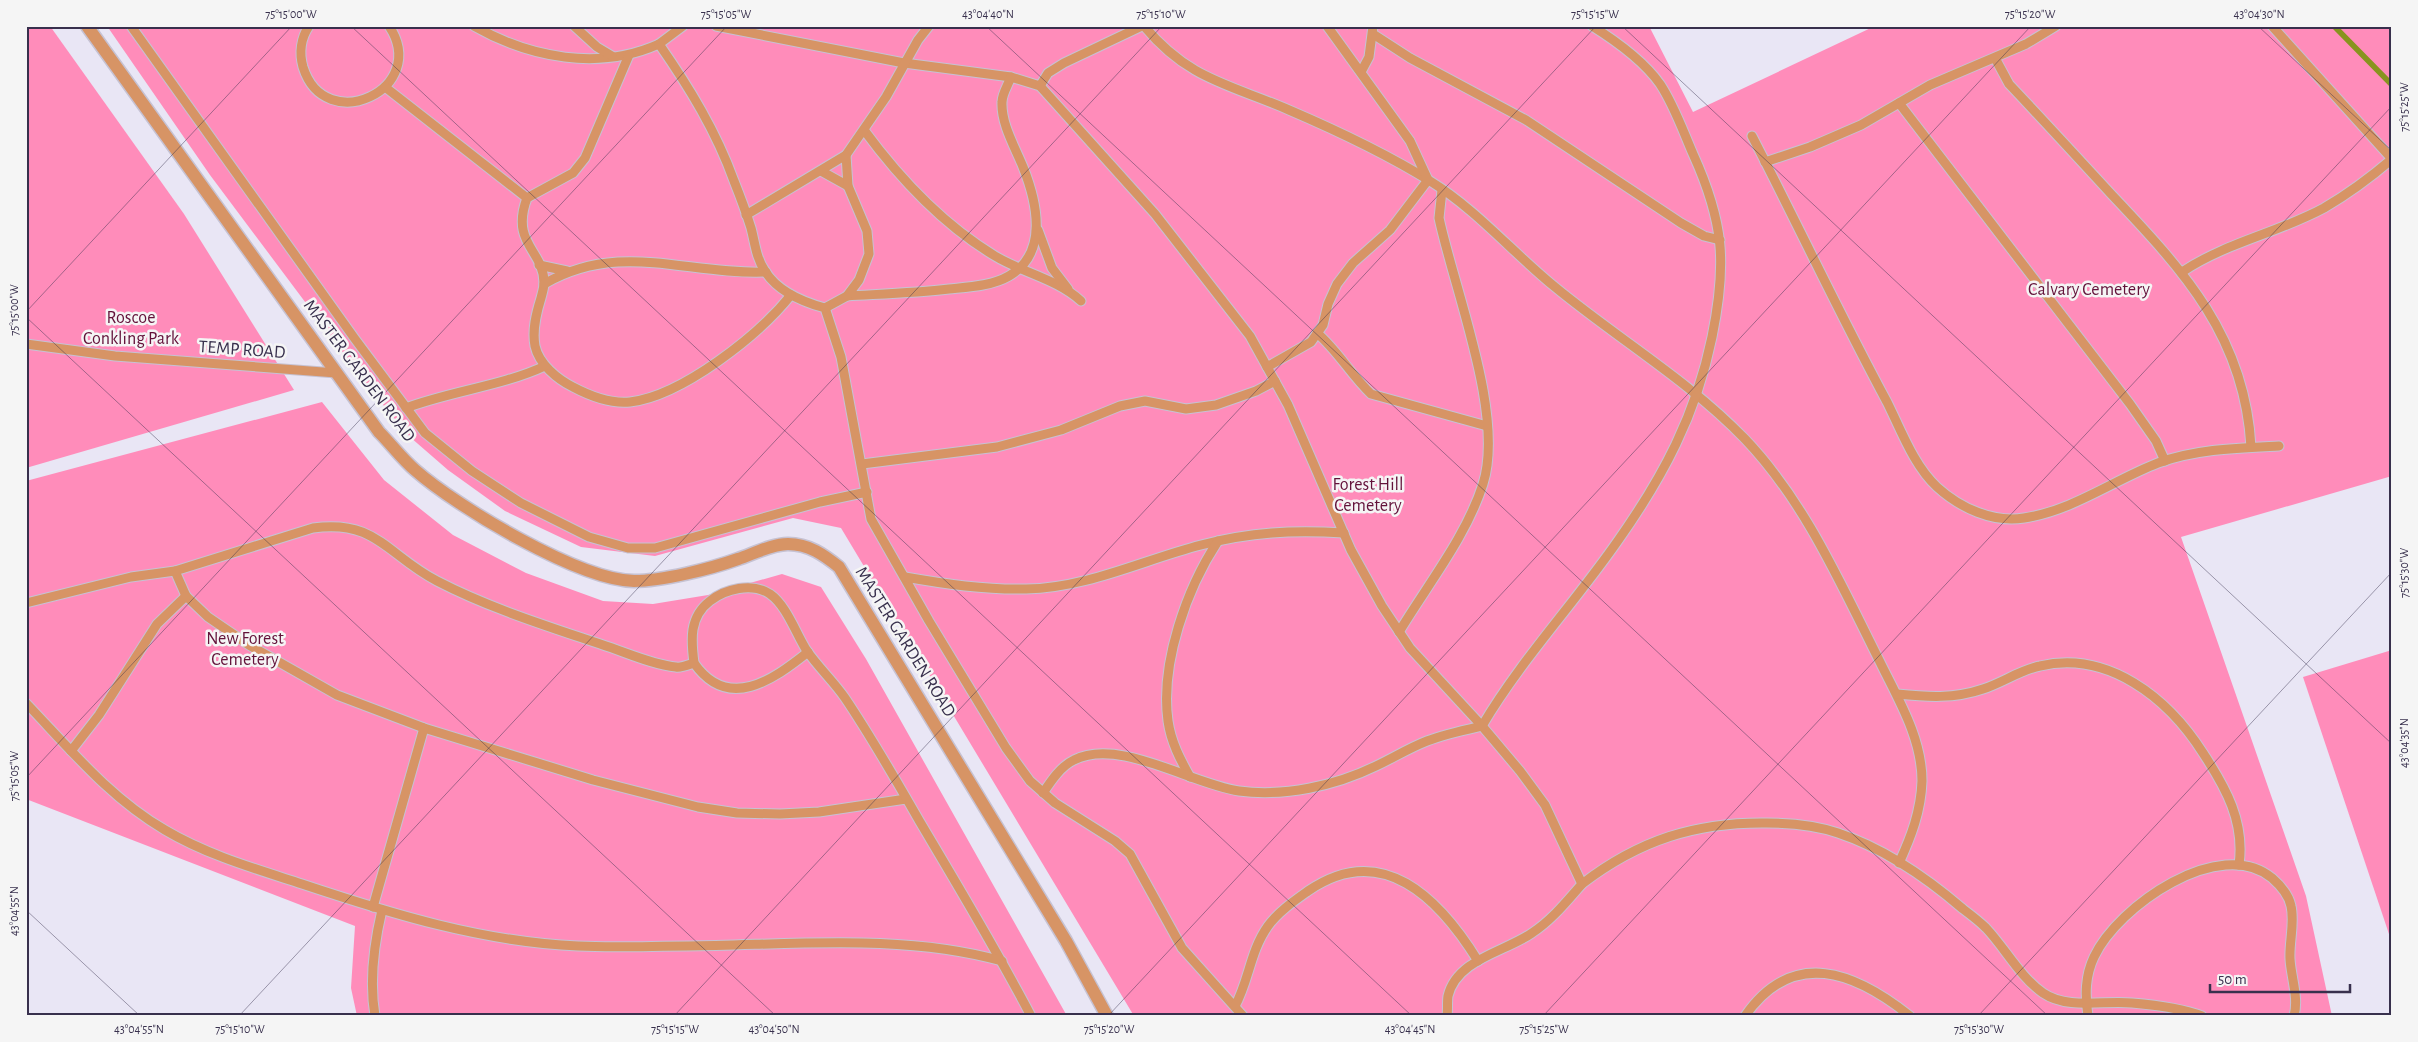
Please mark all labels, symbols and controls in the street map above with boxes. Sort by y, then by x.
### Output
text: 75°15'00"W [265,8,317,20]
text: 75°15'05"W [701,8,751,20]
text: 43°04'40"N [962,8,1014,20]
text: 75°15'10"W [1136,8,1186,20]
text: 75°15'15"W [1571,8,1619,20]
text: 75°15'20"W [2005,8,2056,20]
text: 43°04'30"N [2233,8,2285,20]
text: 75°15'25"W [2398,82,2410,132]
park label: Calvary Cemetery [2028,281,2150,299]
text: 75°15'00"W [8,284,20,336]
street label: MASTER GARDEN ROAD [300,296,418,446]
park label: Roscoe Conkling Park [83,309,180,348]
street label: TEMP ROAD [198,338,286,362]
park label: Forest Hill Cemetery [1333,476,1403,515]
text: 75°15'30"W [2398,548,2410,598]
street label: MASTER GARDEN ROAD [852,564,958,720]
park label: New Forest Cemetery [206,630,284,669]
text: 43°04'35"N [2398,718,2410,768]
text: 75°15'05"W [8,751,20,801]
text: 43°04'55"N [8,886,20,936]
scale bar [2210,962,2350,994]
text: 50 m [2218,972,2247,987]
text: 43°04'55"N [114,1023,164,1035]
text: 75°15'10"W [215,1023,265,1035]
text: 75°15'15"W [651,1023,699,1035]
text: 43°04'50"N [748,1023,800,1035]
text: 75°15'20"W [1084,1023,1135,1035]
text: 43°04'45"N [1385,1023,1435,1035]
text: 75°15'25"W [1519,1023,1569,1035]
text: 75°15'30"W [1954,1023,2004,1035]

